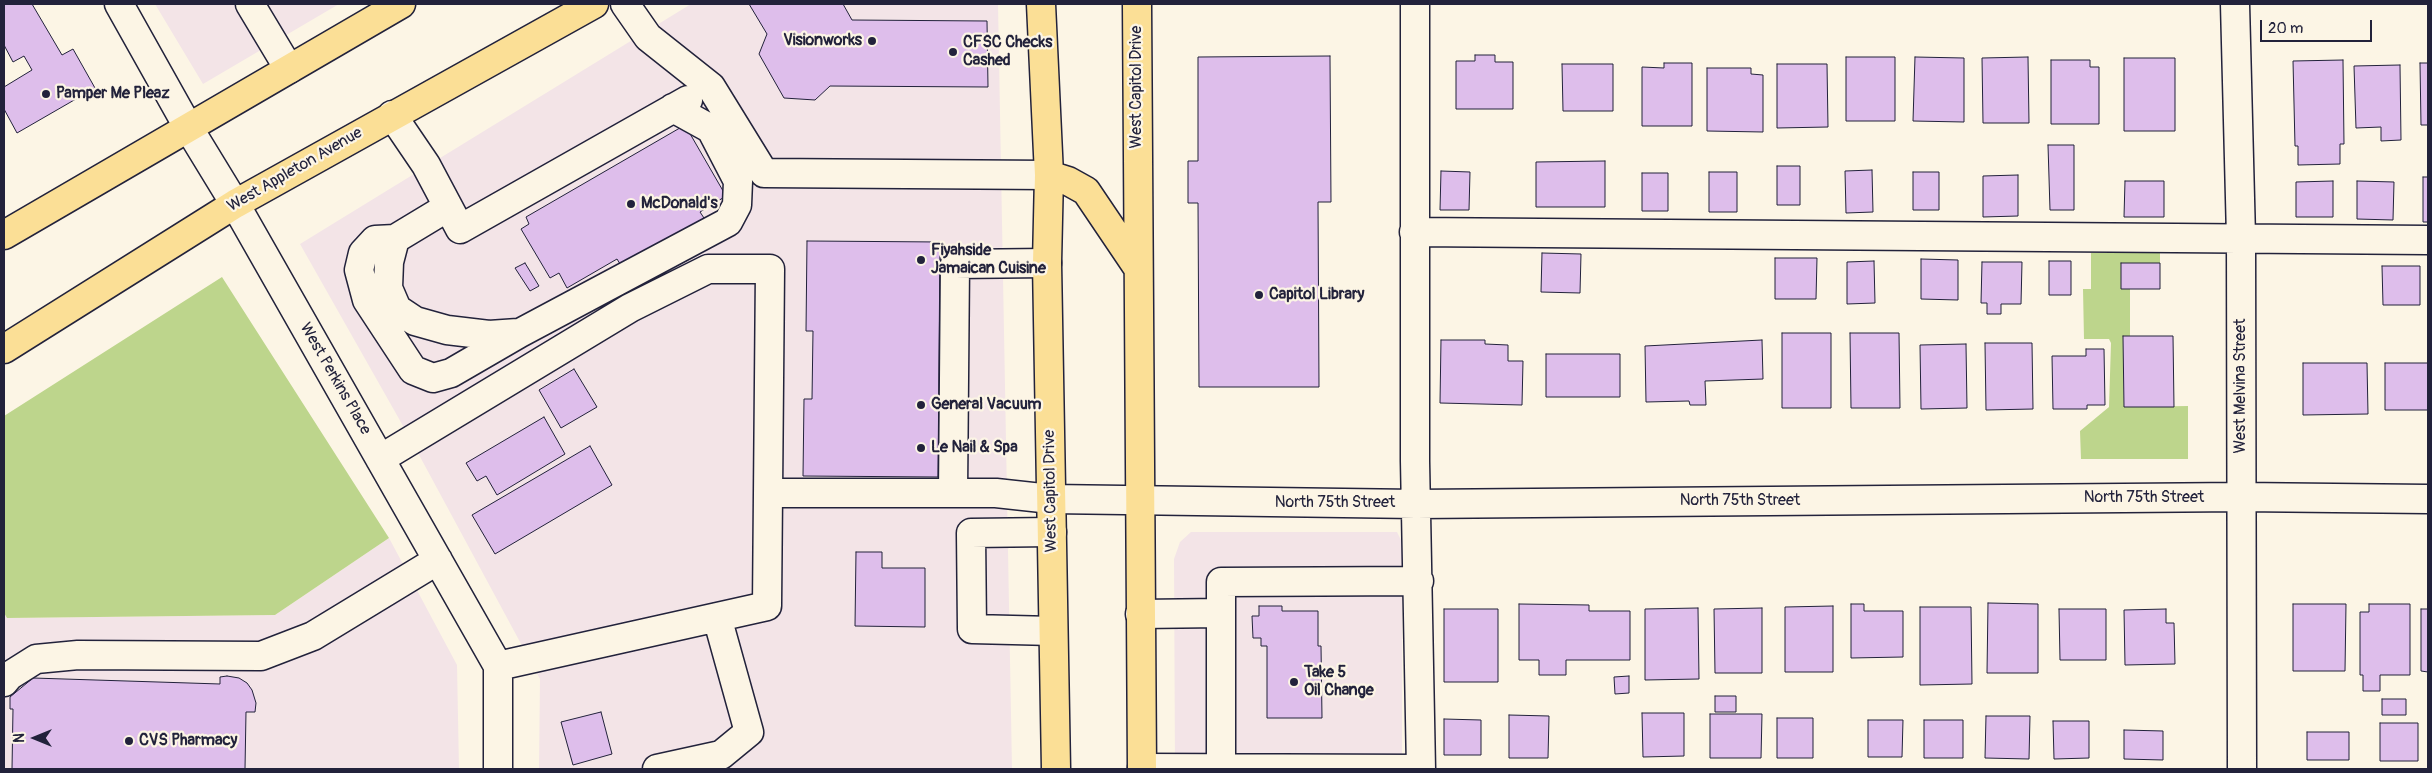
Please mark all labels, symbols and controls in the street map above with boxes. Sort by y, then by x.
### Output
scale bar [2262,10,2374,42]
text: 20 m [2268,19,2303,38]
street label: West Capitol Drive [1127,26,1147,148]
place label: Visionworks [783,31,862,51]
place label: CFSC Checks Cashed [963,33,1052,71]
marker: Visionworks [866,35,878,47]
marker: CFSC Checks Cashed [947,46,959,58]
place label: Pamper Me Pleaz [56,84,170,104]
marker: Pamper Me Pleaz [40,88,52,100]
street label: West Appleton Avenue [224,124,366,216]
place label: McDonald's [641,194,718,214]
marker: McDonald's [625,198,637,210]
place label: Fiyahside Jamaican Cuisine [931,241,1046,279]
marker: Fiyahside Jamaican Cuisine [915,254,927,266]
place label: Capitol Library [1269,285,1364,305]
marker: Capitol Library [1253,289,1265,301]
street label: West Melvina Street [2231,318,2251,454]
street label: West Perkins Place [295,320,375,438]
place label: General Vacuum [931,395,1042,415]
marker: General Vacuum [915,399,927,411]
street label: West Capitol Drive [1040,429,1062,553]
place label: Le Nail & Spa [931,438,1018,458]
marker: Le Nail & Spa [915,442,927,454]
street label: North 75th Street [2084,488,2204,508]
street label: North 75th Street [1680,491,1800,511]
street label: North 75th Street [1275,493,1395,513]
place label: Take 5 Oil Change [1304,663,1374,701]
marker: Take 5 Oil Change [1288,676,1300,688]
north arrow [10,713,60,763]
place label: CVS Pharmacy [139,731,237,751]
text: N [11,733,28,743]
marker: CVS Pharmacy [123,735,135,747]

